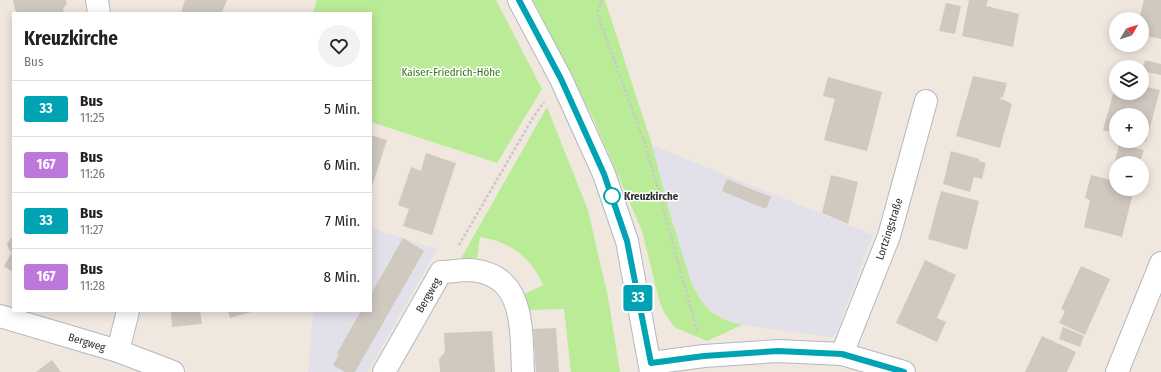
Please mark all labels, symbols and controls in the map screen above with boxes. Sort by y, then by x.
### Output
north arrow [1109,12,1149,52]
map controls [1109,12,1149,196]
button: heart [318,25,360,67]
text: Kreuzkirche [24,27,118,50]
text: Bus [24,54,43,69]
button: layers [1109,60,1149,100]
park label: Kaiser-Friedrich-Höhe [402,66,500,79]
text: Bus [80,92,103,110]
text: 33 [39,100,53,117]
text: 5 Min. [324,100,360,118]
button: + [1109,108,1149,148]
text: 11:25 [80,110,104,125]
text: Bus [80,148,103,166]
text: 167 [37,156,55,173]
text: 6 Min. [324,156,360,174]
button: − [1109,156,1149,196]
text: 11:26 [80,166,105,181]
marker: Kreuzkirche [603,187,621,205]
place label: Kreuzkirche [624,190,679,203]
street label: Lortzingstraße [873,197,906,262]
text: Bus [80,204,103,222]
text: 33 [39,212,53,229]
text: 7 Min. [325,212,360,230]
text: 11:27 [80,222,104,237]
text: Bus [80,260,103,278]
text: 167 [37,268,55,285]
text: 8 Min. [323,268,360,286]
street label: Bergweg [413,275,444,315]
text: 11:28 [80,278,105,293]
line badge: 33 [620,285,656,311]
text: 33 [631,289,645,306]
street label: Bergweg [67,331,108,355]

